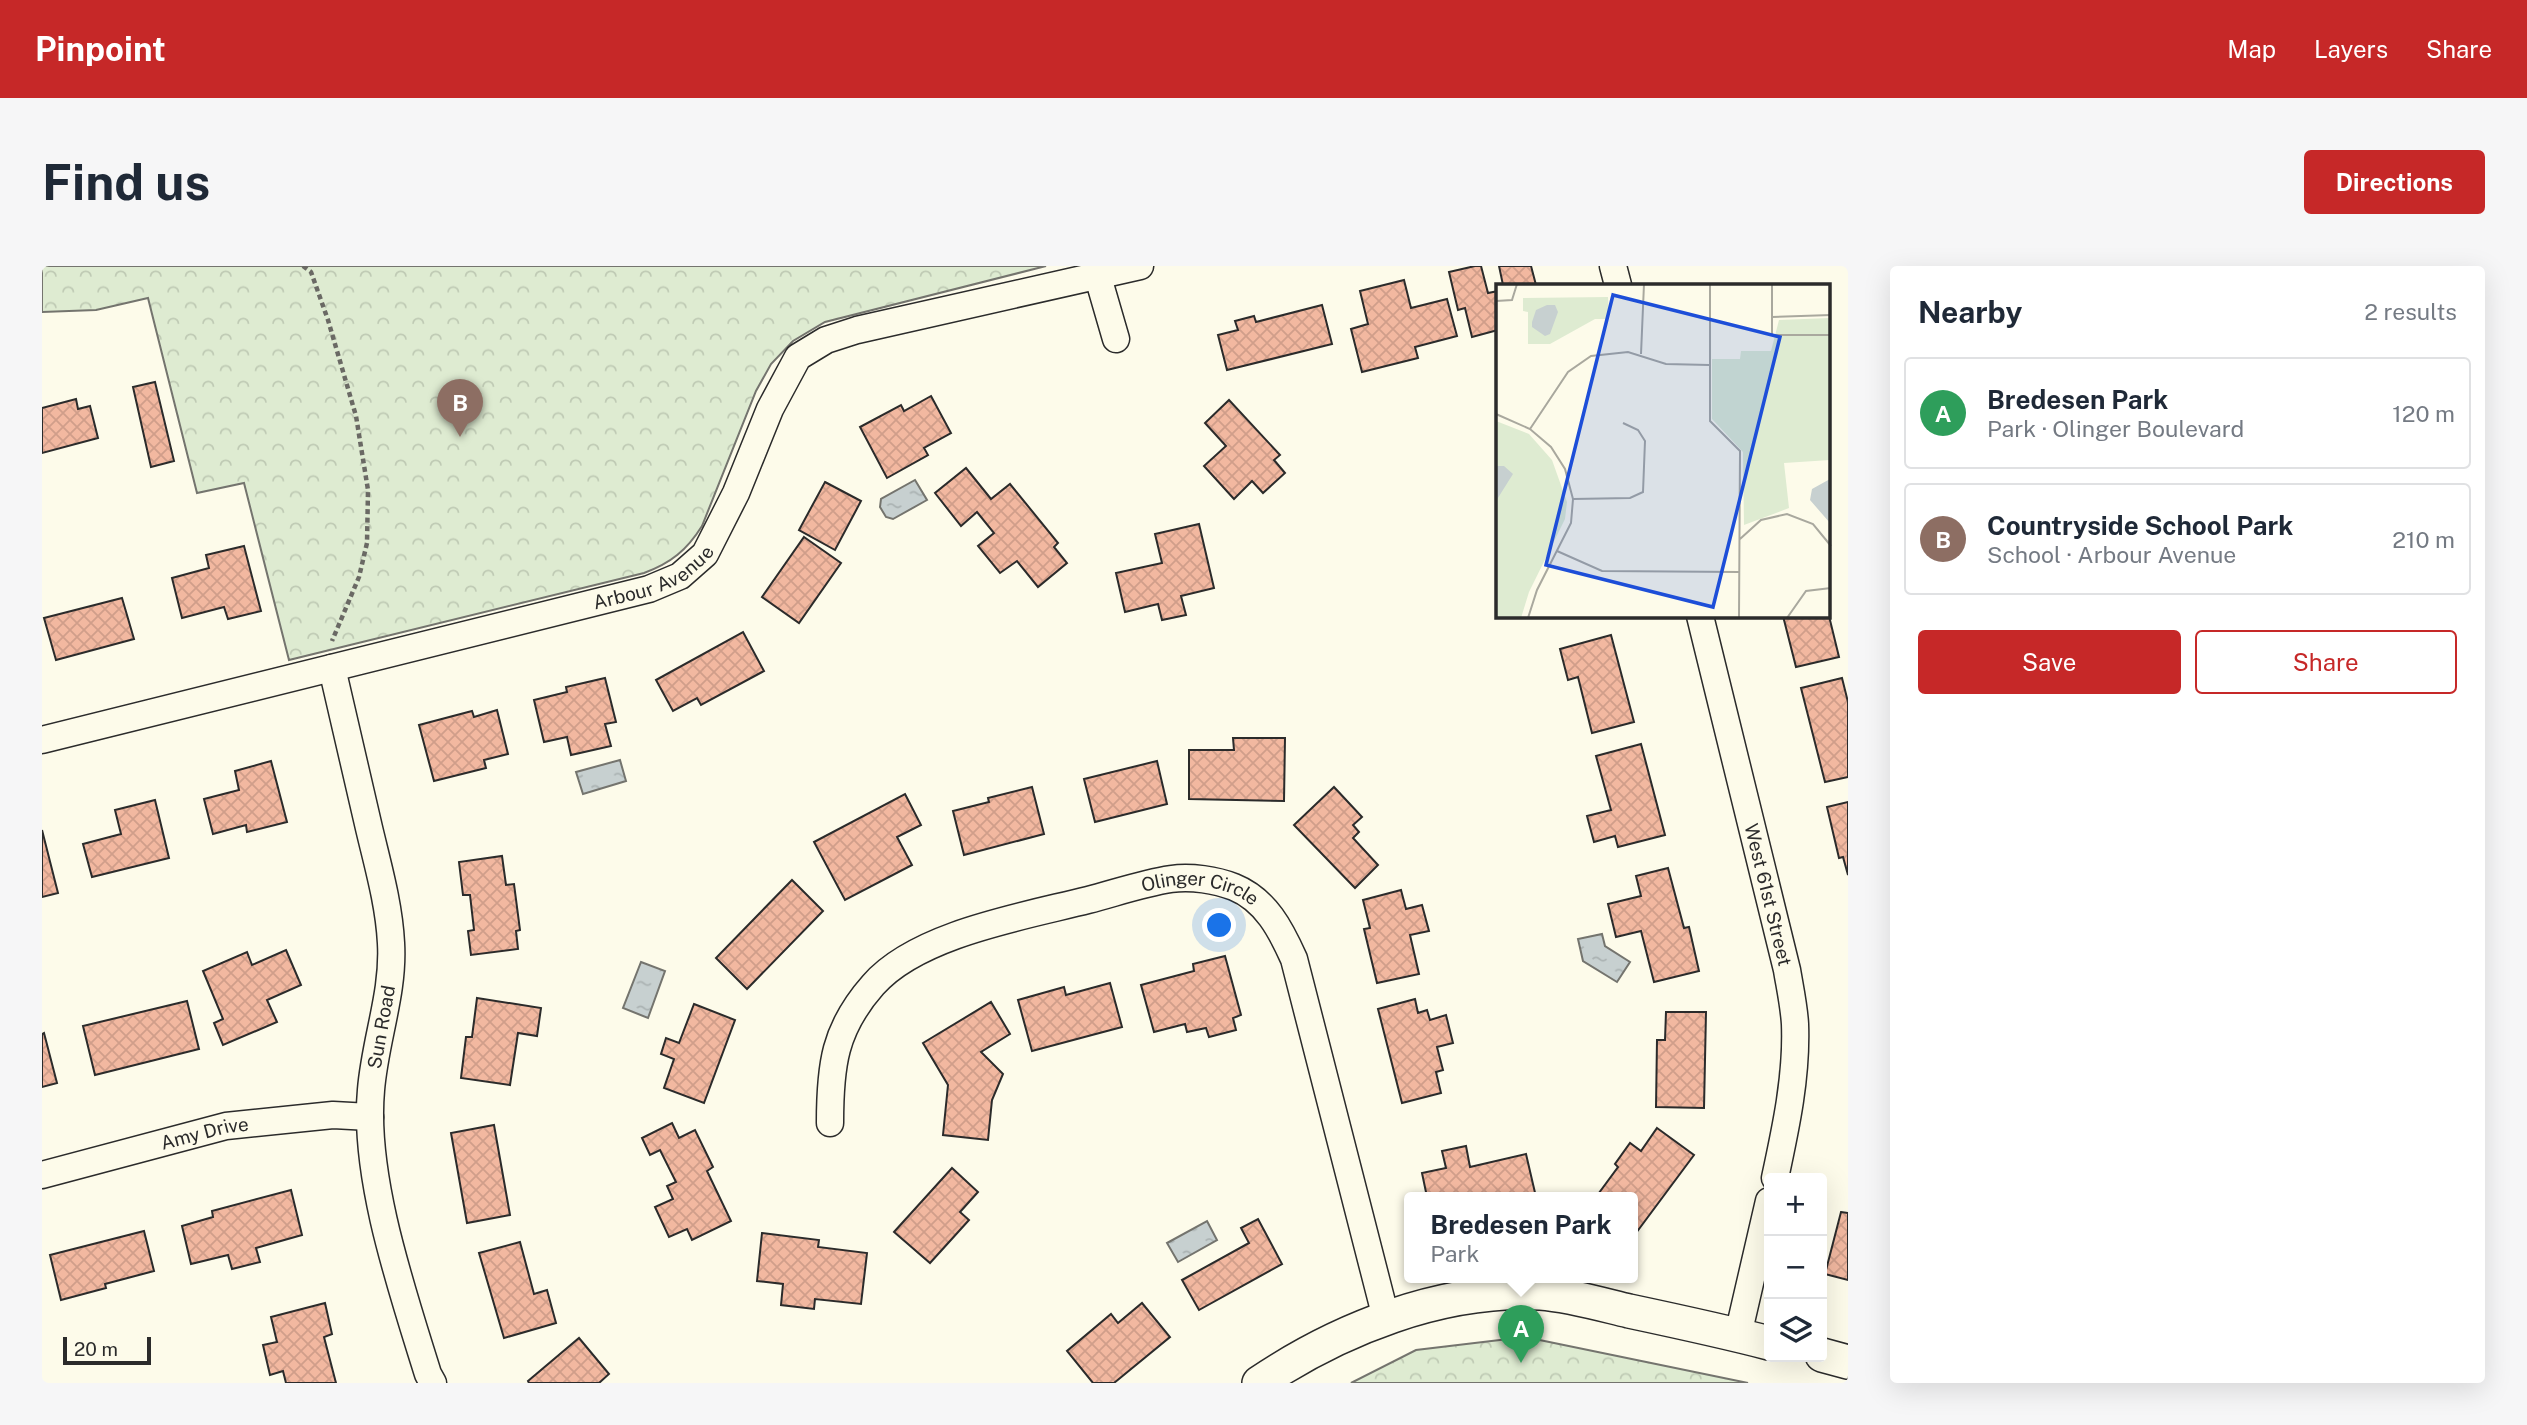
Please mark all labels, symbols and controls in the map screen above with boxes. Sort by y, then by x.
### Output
text: Pinpoint [35,30,166,68]
text: Map [2227,35,2276,63]
text: Layers [2314,35,2388,63]
text: Share [2426,35,2492,63]
button: Directions [2304,150,2485,214]
text: Find us [42,153,210,211]
inset map [1496,284,1830,618]
text: Nearby [1918,294,2022,330]
text: 2 results [2364,298,2457,325]
pin: B [437,379,483,437]
text: Bredesen Park [1987,384,2168,415]
text: A [1935,400,1951,427]
text: 120 m [2392,400,2455,427]
text: Park · Olinger Boulevard [1987,415,2244,442]
text: Countryside School Park [1987,510,2293,541]
text: B [1935,526,1951,553]
text: 210 m [2392,526,2455,553]
text: School · Arbour Avenue [1987,541,2236,568]
street label: Arbour Avenue [591,542,718,613]
button: Save [1918,630,2181,694]
button: Share [2195,630,2457,694]
street label: West 61st Street [1740,821,1797,968]
street label: Olinger Circle [1139,867,1263,910]
your location [1202,908,1236,942]
street label: Sun Road [363,983,399,1071]
street label: Amy Drive [158,1113,250,1154]
map controls [1764,1173,1827,1362]
button: + [1764,1173,1827,1236]
popup [1404,1192,1638,1283]
text: Bredesen Park [1430,1209,1612,1240]
button: − [1764,1236,1827,1299]
text: Park [1430,1240,1479,1267]
button: layers [1764,1299,1827,1362]
pin: A [1498,1305,1544,1363]
scale bar [63,1334,150,1366]
text: 20 m [74,1338,118,1360]

